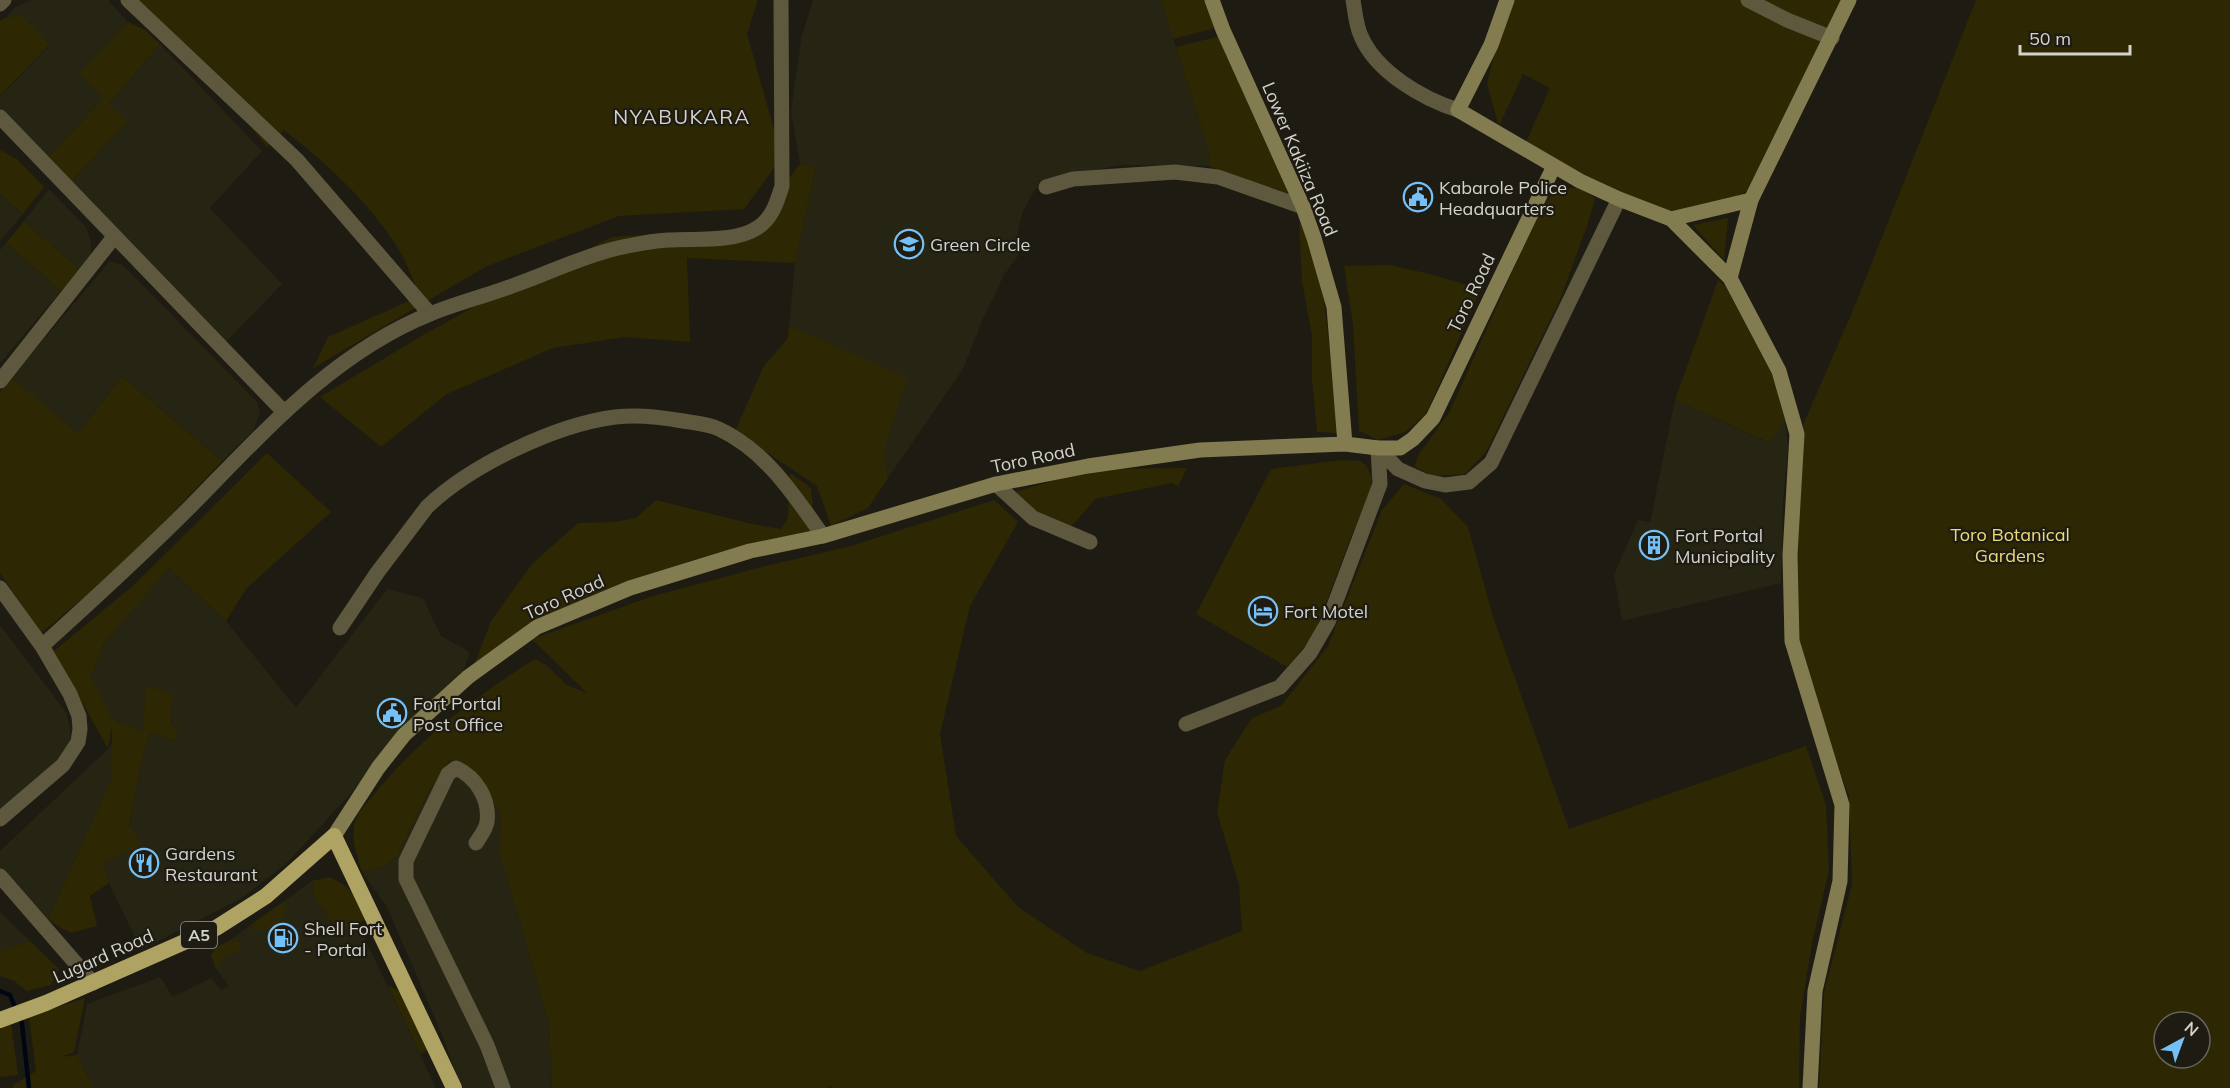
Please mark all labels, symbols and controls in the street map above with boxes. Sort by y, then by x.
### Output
scale bar [2020,18,2130,56]
text: 50 m [2029,27,2071,50]
street label: Lower Kakiiza Road [1257,78,1343,240]
district label: NYABUKARA [613,104,751,129]
place label: Kabarole Police Headquarters [1439,176,1567,220]
public building icon: Kabarole Police Headquarters [1402,181,1434,213]
school or university icon: Green Circle [893,228,925,260]
place label: Green Circle [930,233,1030,256]
street label: Toro Road [1442,250,1500,336]
street label: Toro Road [989,438,1077,478]
park label: Toro Botanical Gardens [1950,523,2070,567]
place label: Fort Portal Municipality [1675,524,1775,568]
building icon: Fort Portal Municipality [1638,529,1670,561]
street label: Toro Road [520,569,608,625]
hotel icon: Fort Motel [1247,595,1279,627]
place label: Fort Motel [1284,600,1368,623]
place label: Fort Portal Post Office [413,692,503,736]
public building icon: Fort Portal Post Office [376,697,408,729]
place label: Gardens Restaurant [165,842,257,886]
restaurant icon: Gardens Restaurant [128,847,160,879]
place label: Shell Fort - Portal [304,917,382,961]
road number: A5 [181,922,217,948]
fuel station icon: Shell Fort - Portal [267,922,299,954]
street label: Lugard Road [49,924,157,988]
north arrow [2152,1010,2212,1070]
text: N [2181,1017,2203,1040]

